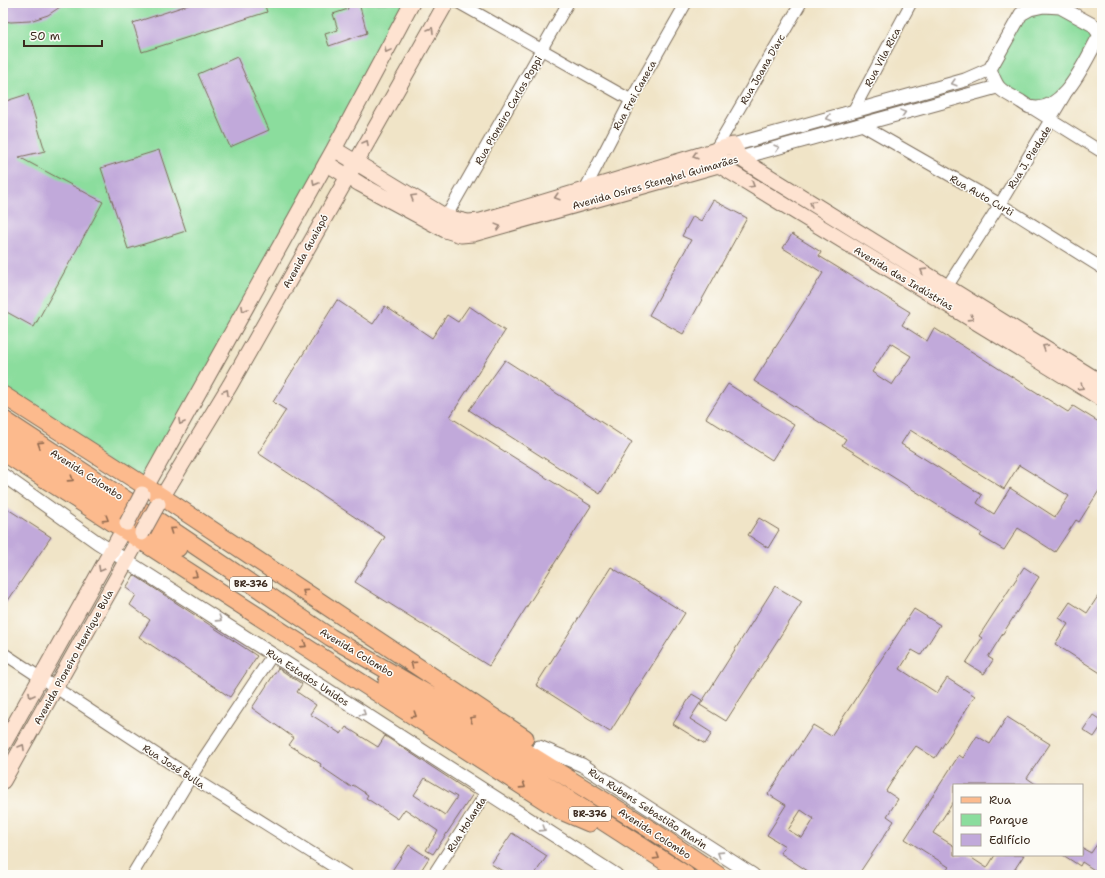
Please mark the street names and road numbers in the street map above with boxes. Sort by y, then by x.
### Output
street label: Rua Vila Rica [862,25,904,89]
street label: Rua Joana D'arc [737,32,788,107]
street label: Rua Pioneiro Carlos Poppi [472,53,545,167]
street label: Rua Frei Caneca [610,57,659,133]
street label: Rua J. Piedade [1005,123,1054,191]
street label: Avenida Osíres Stenghel Guimarães [571,153,740,212]
street label: Rua Auto Curti [948,172,1016,219]
street label: Avenida Guaiapó [280,212,331,291]
street label: Avenida das Indústrias [852,244,956,313]
street label: Avenida Colombo [48,446,125,503]
road number: BR-376 [230,577,272,591]
street label: Avenida Pioneiro Henrique Bula [31,587,116,727]
street label: Avenida Colombo [317,625,396,680]
street label: Rua Estados Unidos [264,646,352,709]
street label: Rua José Bulla [140,741,208,792]
street label: Rua Rubens Sebastião Marin [586,765,710,852]
street label: Rua Holanda [444,794,489,854]
street label: Avenida Colombo [616,805,693,862]
road number: BR-376 [569,807,611,821]

